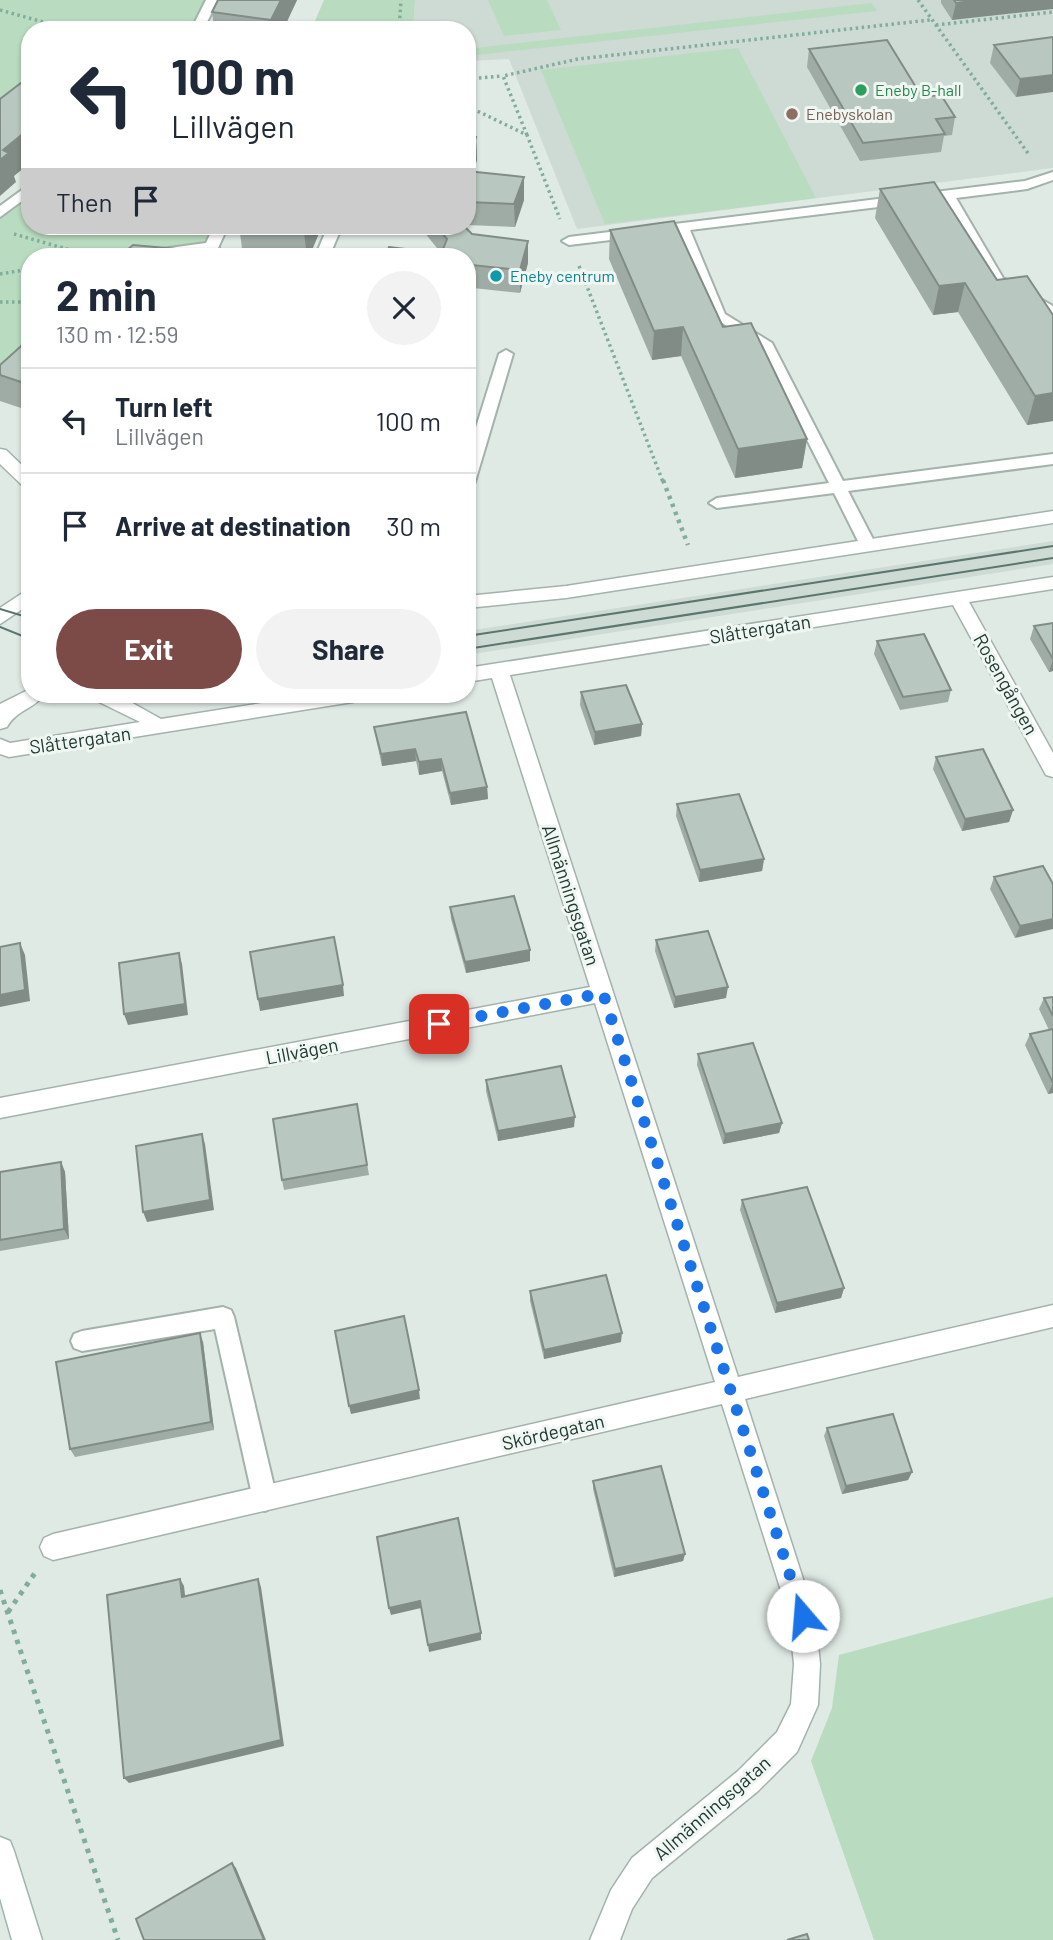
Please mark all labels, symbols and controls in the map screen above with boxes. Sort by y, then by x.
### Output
text: 100 m [171,46,295,105]
icon: left [56,49,147,140]
place label: Eneby B-hall [875,80,961,99]
marker: Eneby B-hall [853,82,869,98]
place label: Enebyskolan [806,104,893,123]
text: Lillvägen [171,106,295,144]
marker: Enebyskolan [784,106,800,122]
icon: arrive [127,182,165,220]
text: Then [56,186,113,217]
place label: Eneby centrum [510,266,615,285]
marker: Eneby centrum [488,268,504,284]
text: 2 min [56,269,157,319]
button: close [367,271,441,345]
text: 130 m · 12:59 [56,320,179,348]
text: Turn left [115,391,213,422]
icon: left [56,402,94,440]
text: 100 m [376,405,441,436]
text: Lillvägen [115,422,204,450]
icon: arrive [56,507,94,545]
text: Arrive at destination [115,510,351,541]
text: 30 m [386,510,441,541]
button: Exit [56,609,242,689]
button: Share [256,609,441,689]
street label: Slåttergatan [708,609,812,648]
street label: Rosengången [969,629,1044,738]
street label: Slåttergatan [28,721,132,758]
street label: Allmänningsgatan [538,821,605,968]
pin [409,994,469,1054]
icon: arrive [420,1005,458,1043]
street label: Lillvägen [264,1032,340,1069]
street label: Skördegatan [499,1409,606,1454]
position arrow [766,1579,840,1653]
street label: Allmänningsgatan [649,1751,775,1865]

